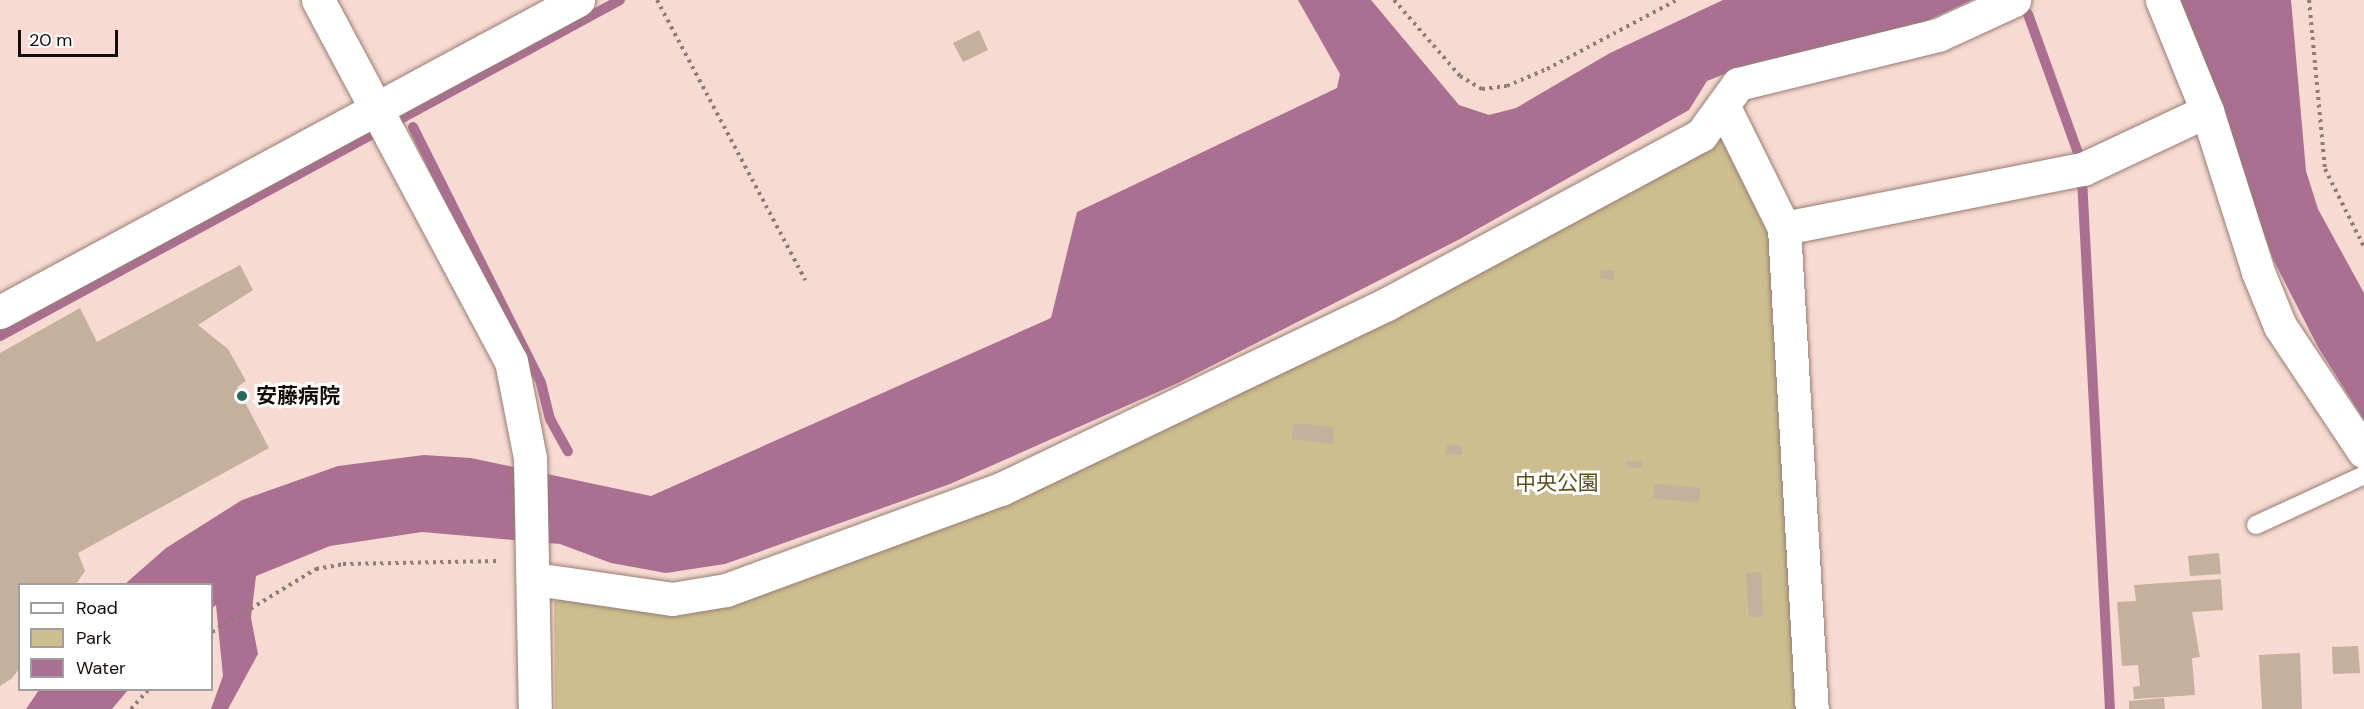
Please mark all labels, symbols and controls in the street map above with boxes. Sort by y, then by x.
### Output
scale bar [21,18,122,56]
text: 20 m [29,28,72,52]
place label: 安藤病院 [256,383,340,409]
marker: 安藤病院 [233,387,251,405]
park label: 中央公園 [1515,470,1599,496]
legend [18,583,213,691]
text: Road [76,596,118,620]
text: Park [76,626,112,650]
text: Water [76,656,126,680]

